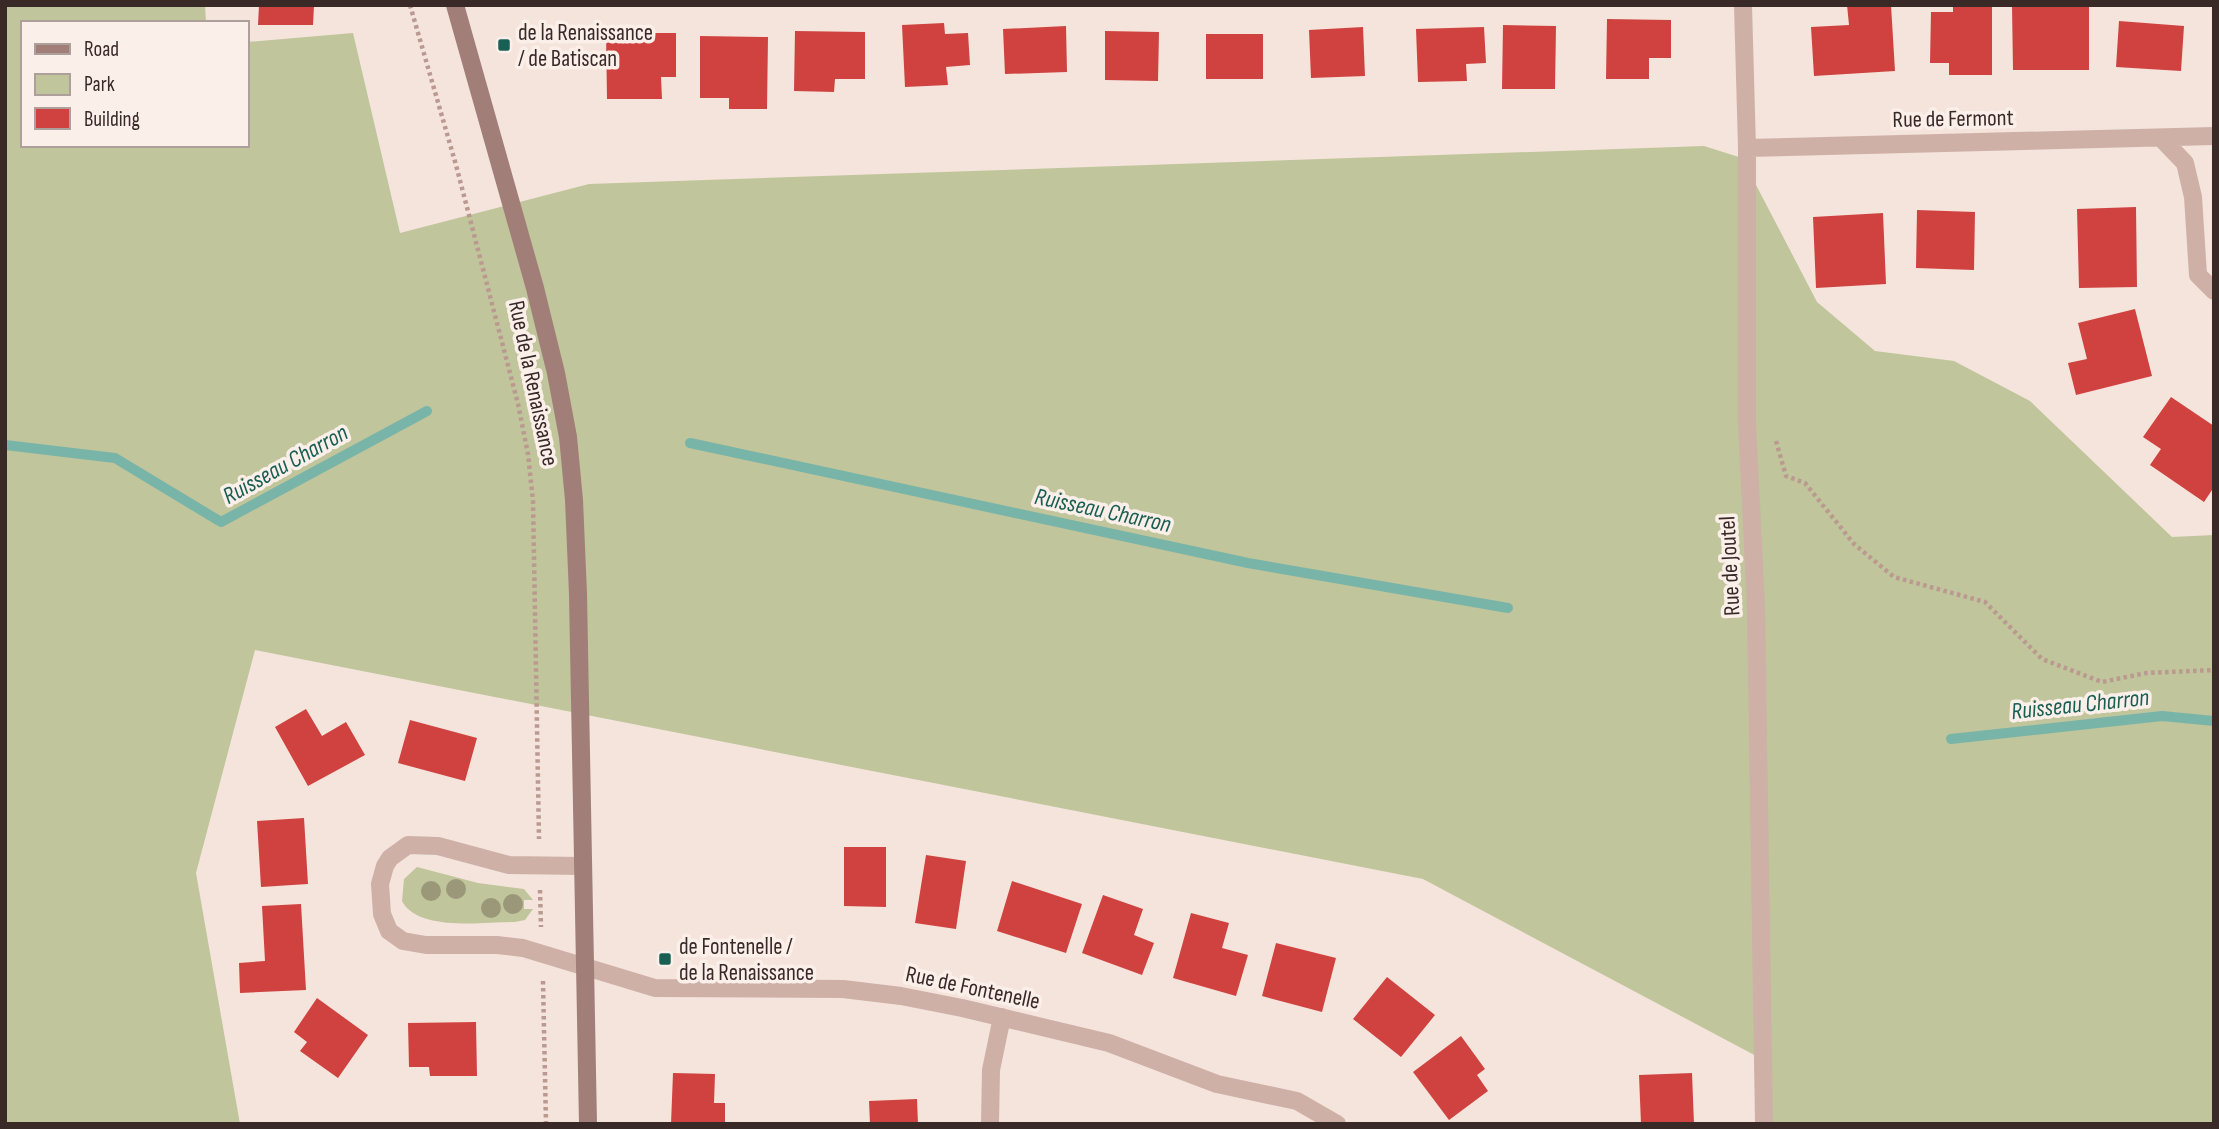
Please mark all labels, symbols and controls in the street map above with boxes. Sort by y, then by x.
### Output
place label: de la Renaissance / de Batiscan [518,19,653,73]
legend [21,21,248,147]
text: Road [84,37,119,62]
marker: de la Renaissance / de Batiscan [496,37,512,53]
text: Park [84,72,115,97]
street label: Rue de Fermont [1892,104,2014,134]
text: Building [84,107,140,132]
street label: Rue de la Renaissance [502,298,564,468]
water label: Ruisseau Charron [218,418,353,511]
water label: Ruisseau Charron [1032,482,1174,539]
street label: Rue de Joutel [1713,515,1747,617]
water label: Ruisseau Charron [2010,683,2150,726]
place label: de Fontenelle / de la Renaissance [679,933,814,987]
marker: de Fontenelle / de la Renaissance [657,951,673,967]
street label: Rue de Fontenelle [903,960,1042,1016]

